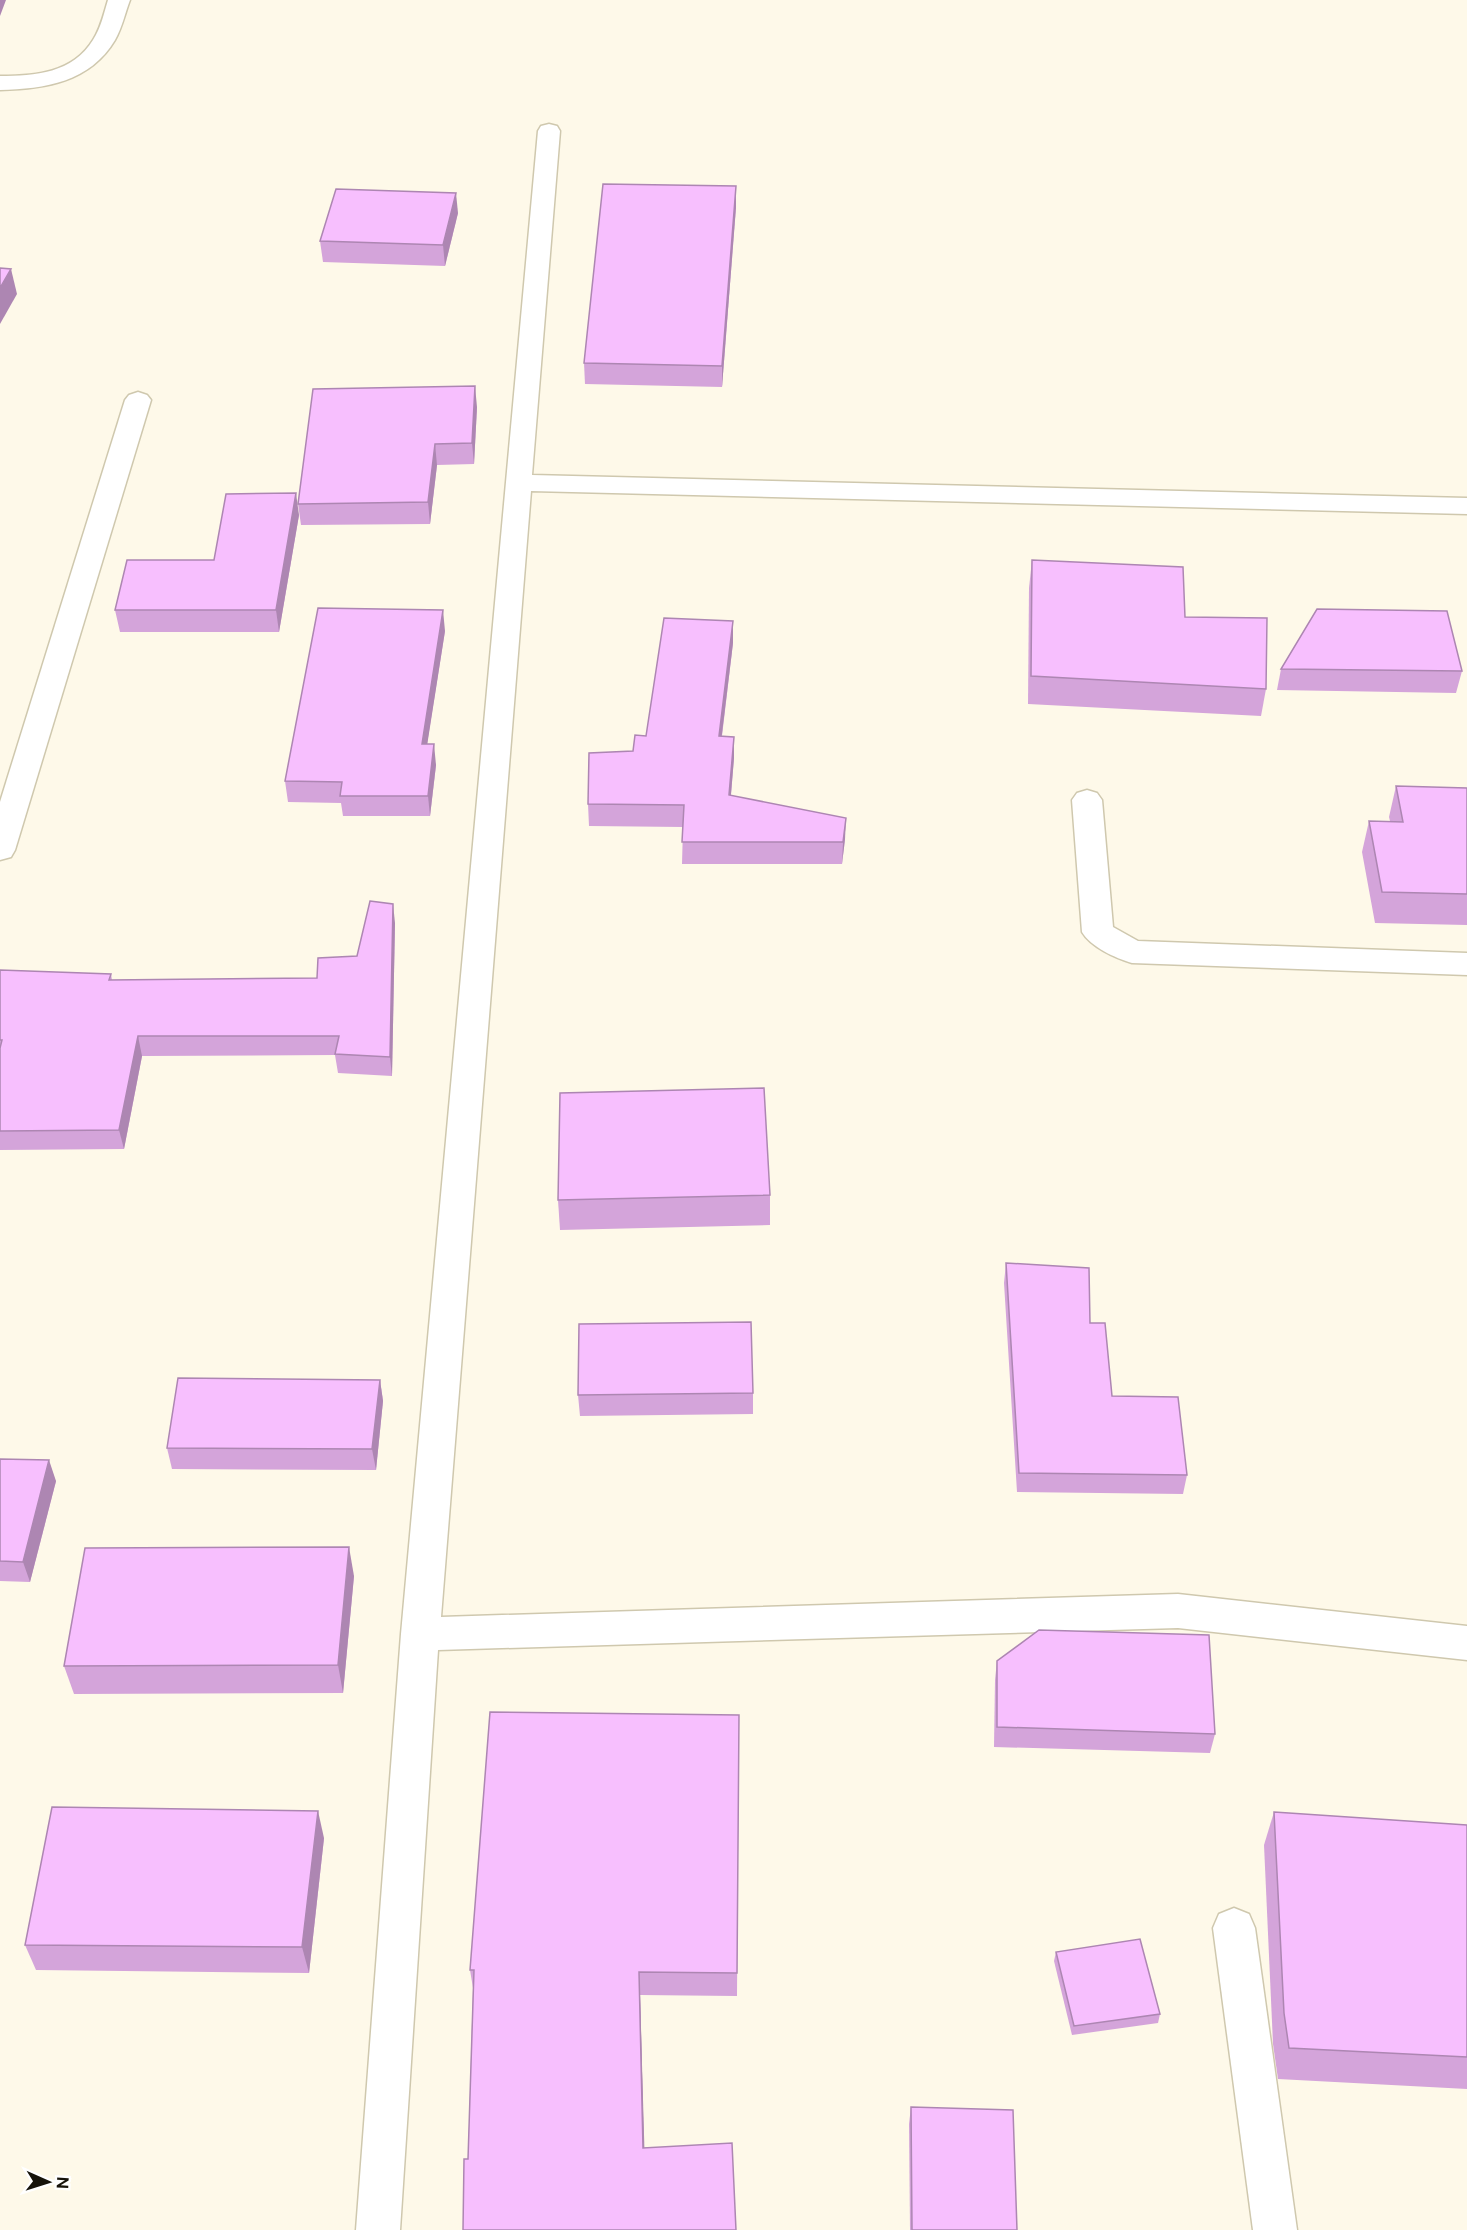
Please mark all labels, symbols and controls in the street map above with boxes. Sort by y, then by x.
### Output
north arrow [18,2152,78,2212]
text: N [53,2176,72,2190]

